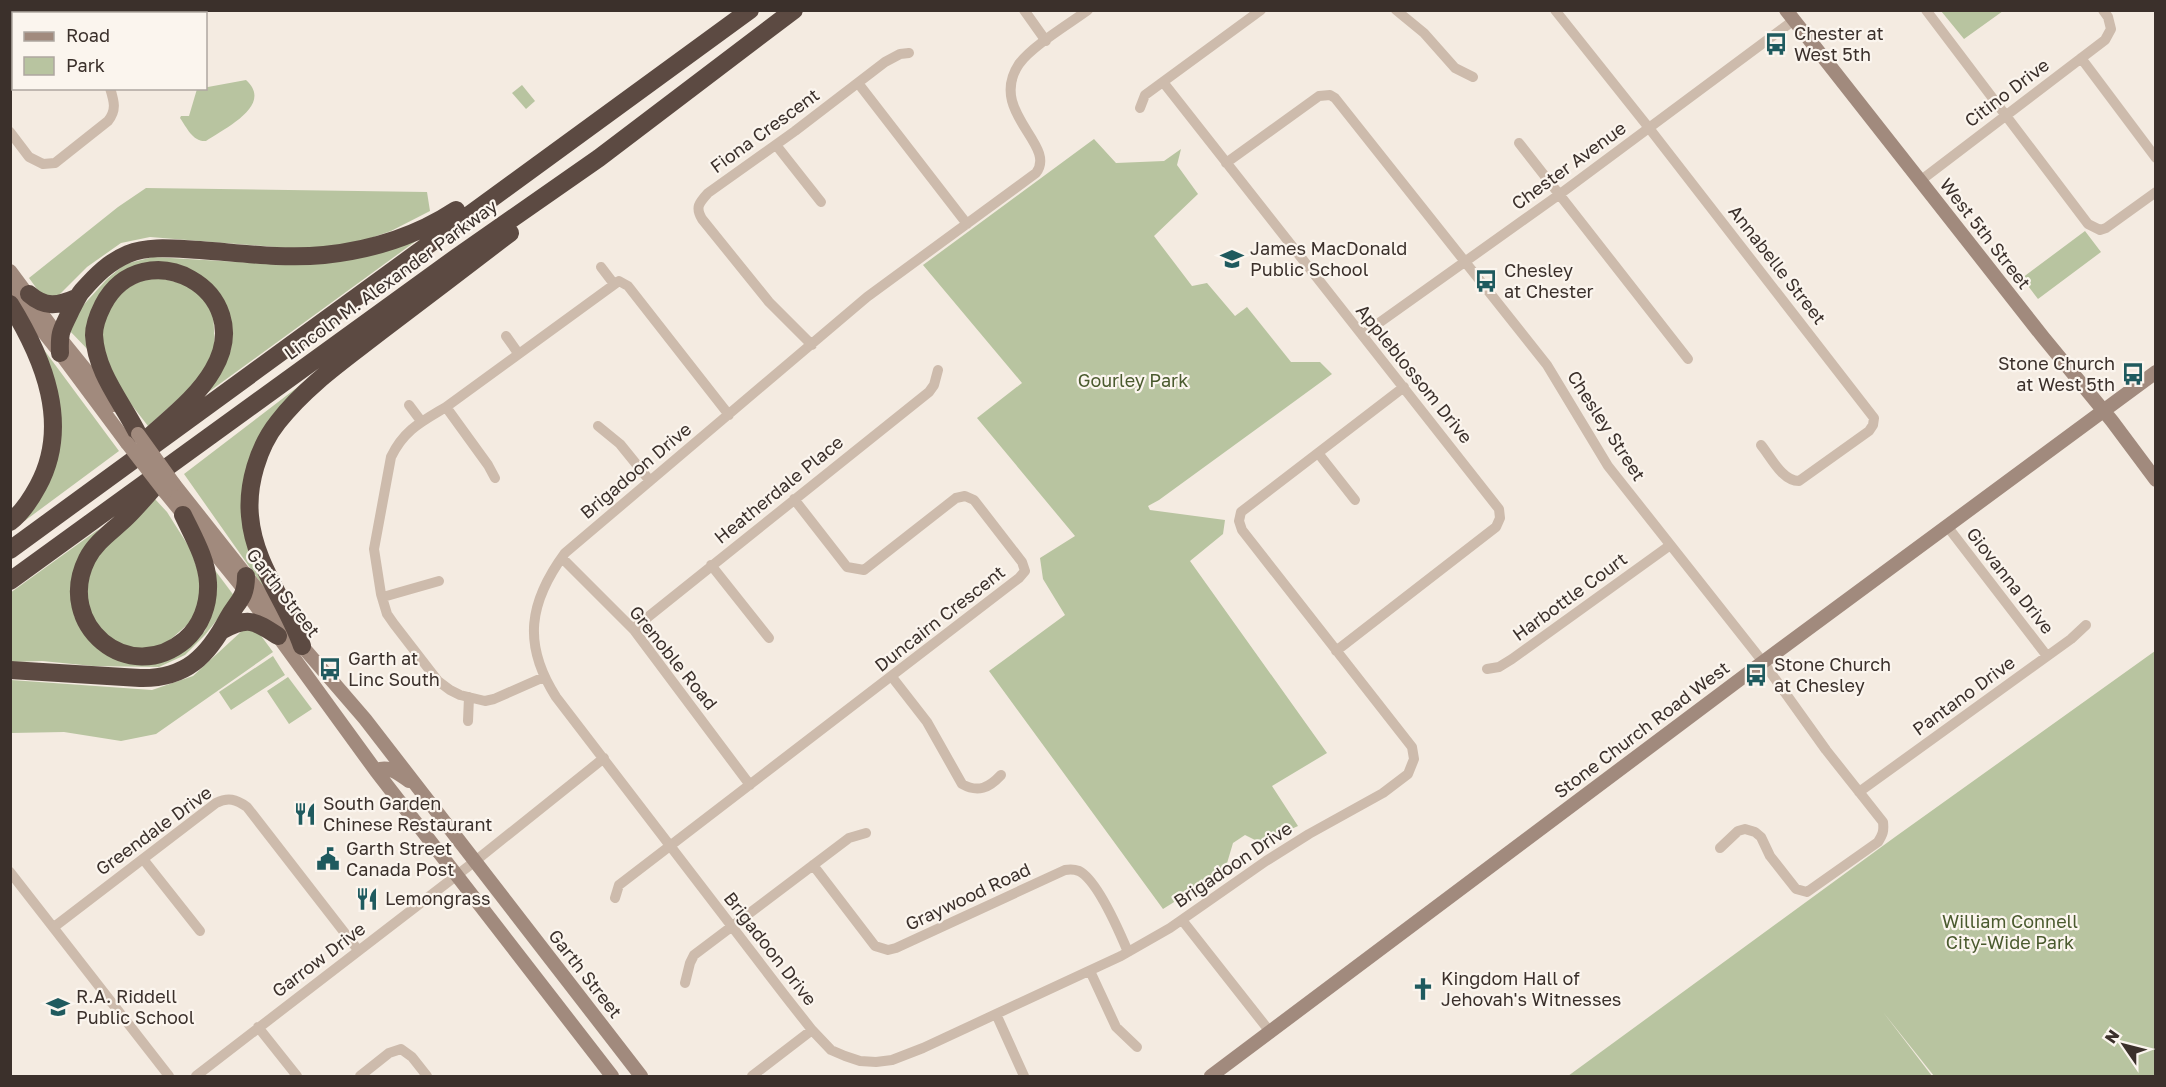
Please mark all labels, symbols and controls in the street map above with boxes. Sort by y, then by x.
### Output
legend [12,12,207,90]
place label: Chester at West 5th [1794,22,1884,65]
text: Road [66,24,110,46]
bus stop icon: Chester at West 5th [1763,31,1789,57]
street label: Citino Drive [1960,53,2053,131]
text: Park [66,54,105,76]
street label: Fiona Crescent [706,83,823,177]
street label: Chester Avenue [1507,116,1630,214]
street label: West 5th Street [1936,174,2036,293]
street label: Lincoln M. Alexander Parkway [280,194,501,364]
street label: Annabelle Street [1724,200,1831,328]
place label: James MacDonald Public School [1250,237,1407,280]
school or university icon: James MacDonald Public School [1219,246,1245,272]
place label: Chesley at Chester [1504,259,1594,302]
bus stop icon: Chesley at Chester [1473,268,1499,294]
street label: Appleblossom Drive [1352,299,1478,447]
place label: Stone Church at West 5th [1998,352,2115,395]
bus stop icon: Stone Church at West 5th [2120,361,2146,387]
street label: Chesley Street [1563,366,1651,485]
park label: Gourley Park [1078,369,1188,391]
street label: Brigadoon Drive [575,417,695,523]
street label: Heatherdale Place [710,431,847,548]
street label: Giovanna Drive [1962,523,2059,638]
street label: Garth Street [242,544,325,641]
street label: Harbottle Court [1508,547,1631,645]
street label: Duncairn Crescent [870,560,1009,676]
street label: Grenoble Road [625,601,722,714]
place label: Garth at Linc South [348,647,440,690]
street label: Pantano Drive [1908,651,2019,740]
place label: Stone Church at Chesley [1774,653,1891,696]
bus stop icon: Garth at Linc South [317,656,343,682]
street label: Stone Church Road West [1549,656,1733,802]
bus stop icon: Stone Church at Chesley [1743,662,1769,688]
street label: Greendale Drive [91,781,216,880]
place label: South Garden Chinese Restaurant [323,792,493,835]
restaurant icon: South Garden Chinese Restaurant [292,801,318,827]
street label: Brigadoon Drive [1169,816,1296,912]
place label: Garth Street Canada Post [346,837,455,880]
public building icon: Garth Street Canada Post [315,846,341,872]
street label: Graywood Road [902,858,1034,935]
restaurant icon: Lemongrass [354,886,380,912]
place label: Lemongrass [385,887,490,909]
street label: Brigadoon Drive [720,887,822,1010]
park label: William Connell City-Wide Park [1942,910,2078,953]
street label: Garrow Drive [267,917,369,1001]
street label: Garth Street [544,925,627,1022]
place label: Kingdom Hall of Jehovah's Witnesses [1441,967,1621,1010]
church icon: Kingdom Hall of Jehovah's Witnesses [1410,976,1436,1002]
place label: R.A. Riddell Public School [76,985,195,1028]
school or university icon: R.A. Riddell Public School [45,994,71,1020]
north arrow [2094,1015,2154,1075]
text: N [2100,1026,2123,1047]

